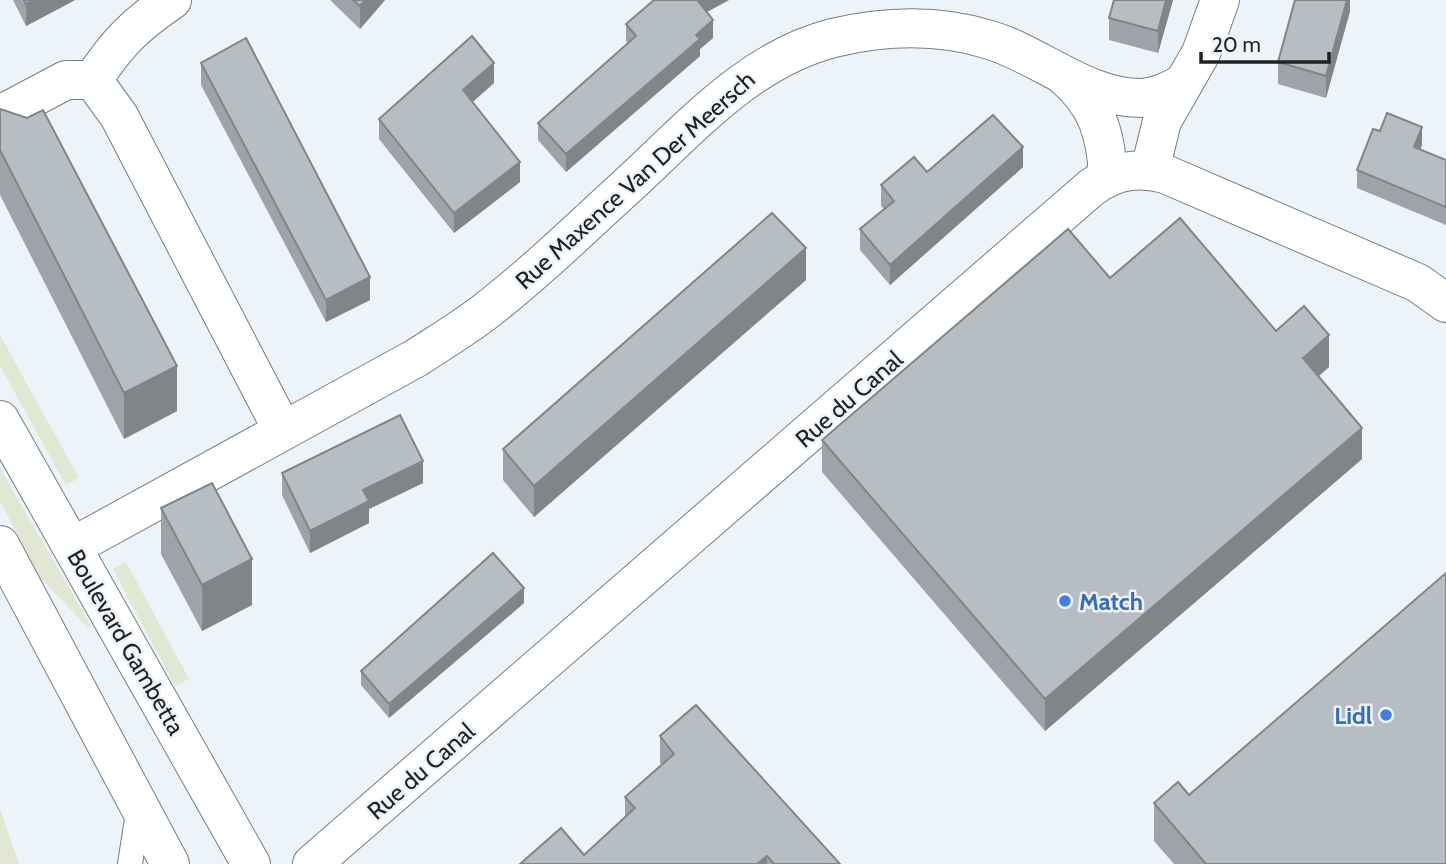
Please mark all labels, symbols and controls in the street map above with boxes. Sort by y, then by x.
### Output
scale bar [1201,21,1329,65]
text: 20 m [1212,32,1261,57]
street label: Rue Maxence Van Der Meersch [509,65,761,295]
street label: Rue du Canal [789,344,909,453]
street label: Boulevard Gambetta [61,544,191,740]
place label: Match [1079,587,1143,616]
marker: Match [1057,593,1073,609]
place label: Lidl [1334,701,1372,730]
marker: Lidl [1378,707,1394,723]
street label: Rue du Canal [361,716,481,825]

